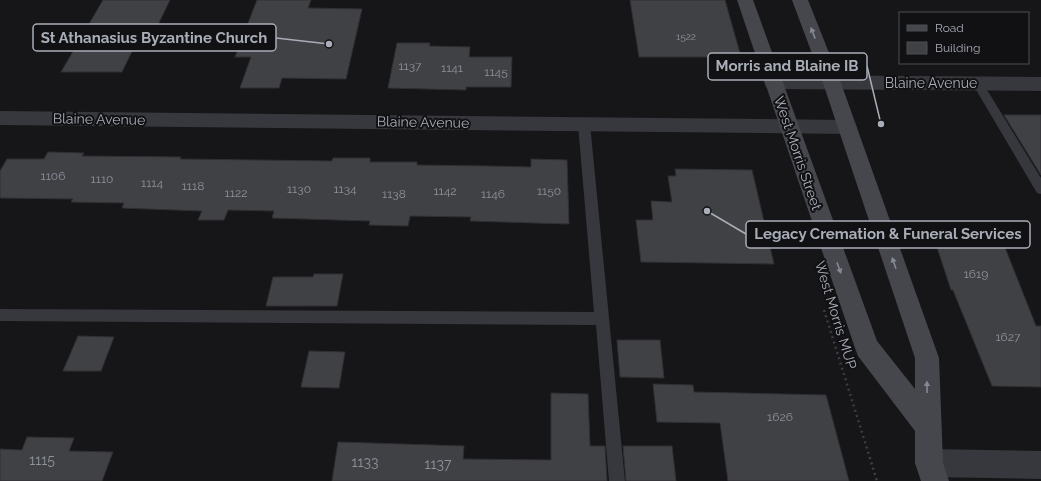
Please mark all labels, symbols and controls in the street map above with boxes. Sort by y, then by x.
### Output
legend [899,12,1029,64]
text: Road [935,21,964,35]
callout: St Athanasius Byzantine Church [33,24,276,51]
one-way arrow [810,27,816,39]
text: St Athanasius Byzantine Church [41,29,267,47]
house number: 1522 [676,31,696,42]
text: Building [935,41,981,55]
callout: Morris and Blaine IB [708,53,867,80]
text: Morris and Blaine IB [716,57,858,75]
house number: 1137 [398,59,422,73]
house number: 1141 [441,61,463,75]
house number: 1145 [484,65,508,79]
street label: Blaine Avenue [885,75,977,91]
street label: West Morris Street [771,94,825,212]
street label: Blaine Avenue [53,110,145,128]
street label: Blaine Avenue [377,113,469,131]
house number: 1106 [41,169,65,183]
house number: 1110 [91,172,113,186]
house number: 1114 [141,176,163,190]
house number: 1118 [182,179,204,193]
house number: 1130 [287,182,311,196]
house number: 1134 [333,182,357,196]
house number: 1142 [433,184,457,198]
house number: 1150 [537,184,561,198]
house number: 1122 [225,186,247,200]
house number: 1138 [382,187,406,201]
house number: 1146 [481,187,505,201]
callout: Legacy Cremation & Funeral Services [746,221,1030,248]
text: Legacy Cremation & Funeral Services [754,225,1022,243]
one-way arrow [890,257,896,269]
street label: West Morris MUP [812,259,860,371]
one-way arrow [836,263,842,275]
house number: 1619 [964,267,988,281]
house number: 1627 [995,330,1021,344]
one-way arrow [924,380,930,393]
house number: 1626 [767,410,793,424]
house number: 1115 [29,452,55,468]
house number: 1133 [352,454,378,470]
house number: 1137 [425,456,452,472]

